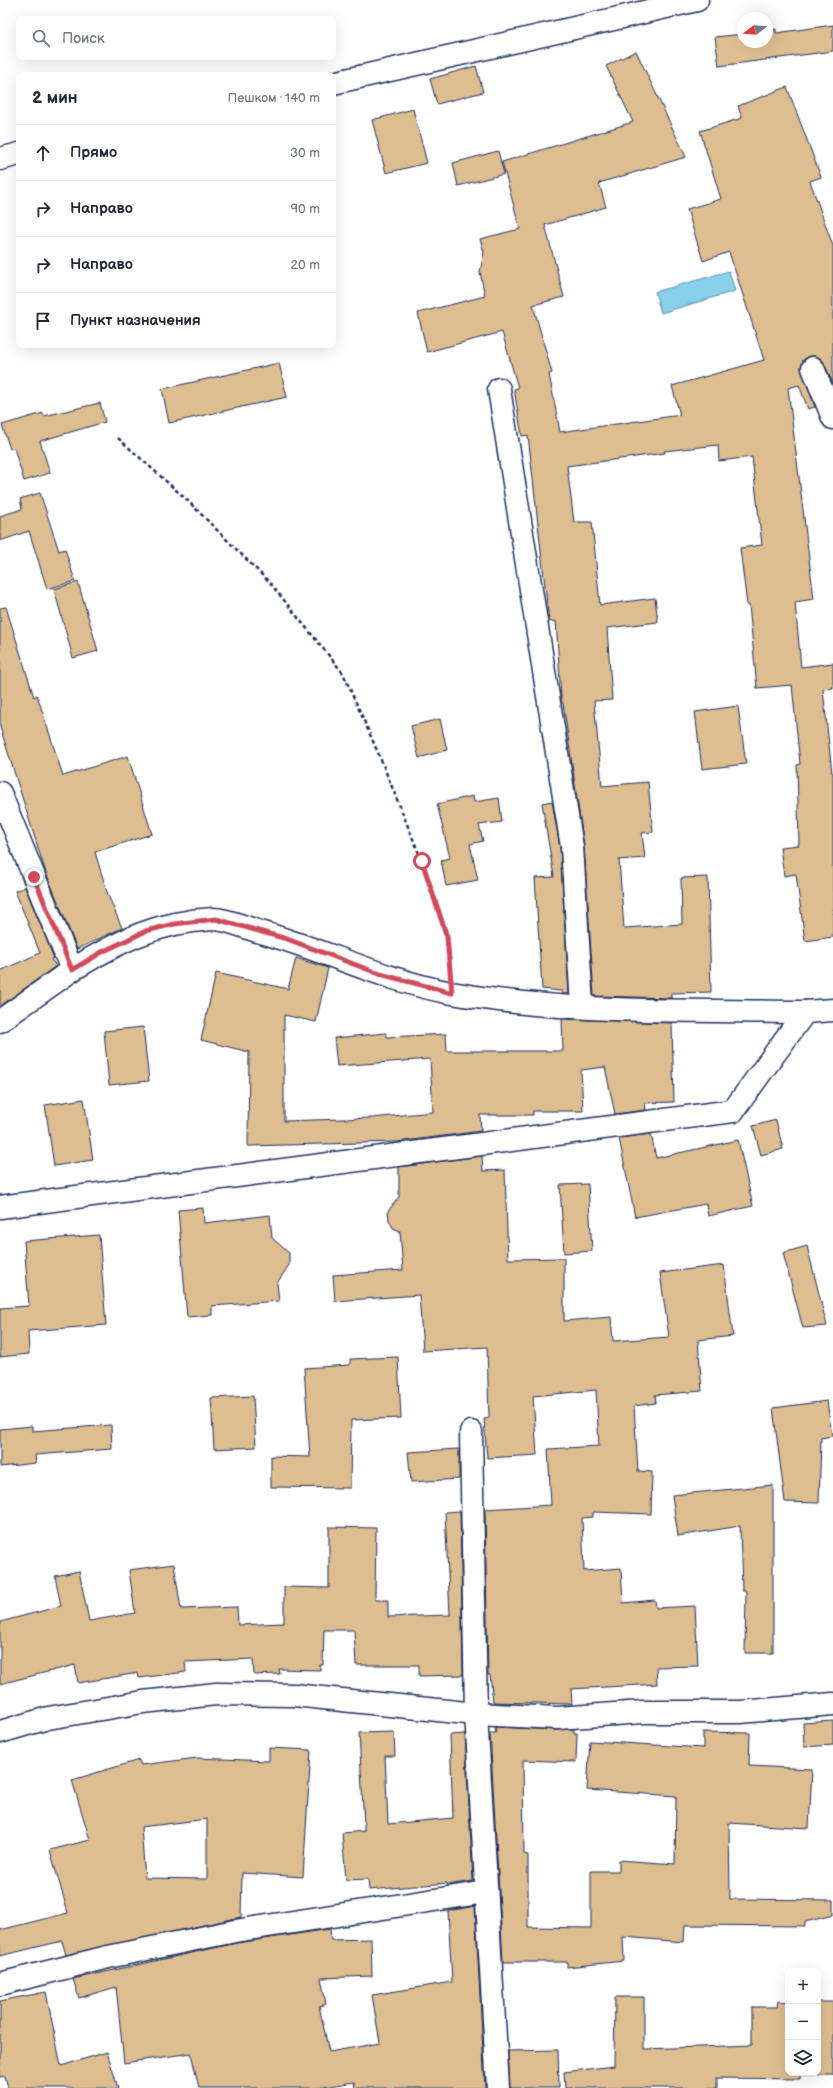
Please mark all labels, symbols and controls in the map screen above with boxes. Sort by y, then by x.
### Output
north arrow [737,12,773,48]
search box [16,16,336,60]
icon: search [30,27,52,49]
text: Поиск [62,29,105,48]
text: 2 мин [32,88,78,108]
text: Пешком · 140 m [228,90,320,106]
icon: ahead [32,142,54,164]
text: Прямо [70,143,117,162]
text: 30 m [290,145,320,161]
icon: right [32,198,54,220]
text: Направо [70,199,133,218]
text: 90 m [291,201,320,217]
icon: right [32,254,54,276]
text: Направо [70,255,133,274]
text: 20 m [290,257,320,273]
icon: arrive [32,310,54,332]
text: Пункт назначения [70,311,201,330]
route start [413,852,431,870]
route end [25,868,43,886]
map controls [785,1968,821,2076]
button: + [785,1968,821,2004]
button: − [785,2004,821,2040]
button: layers [785,2040,821,2076]

